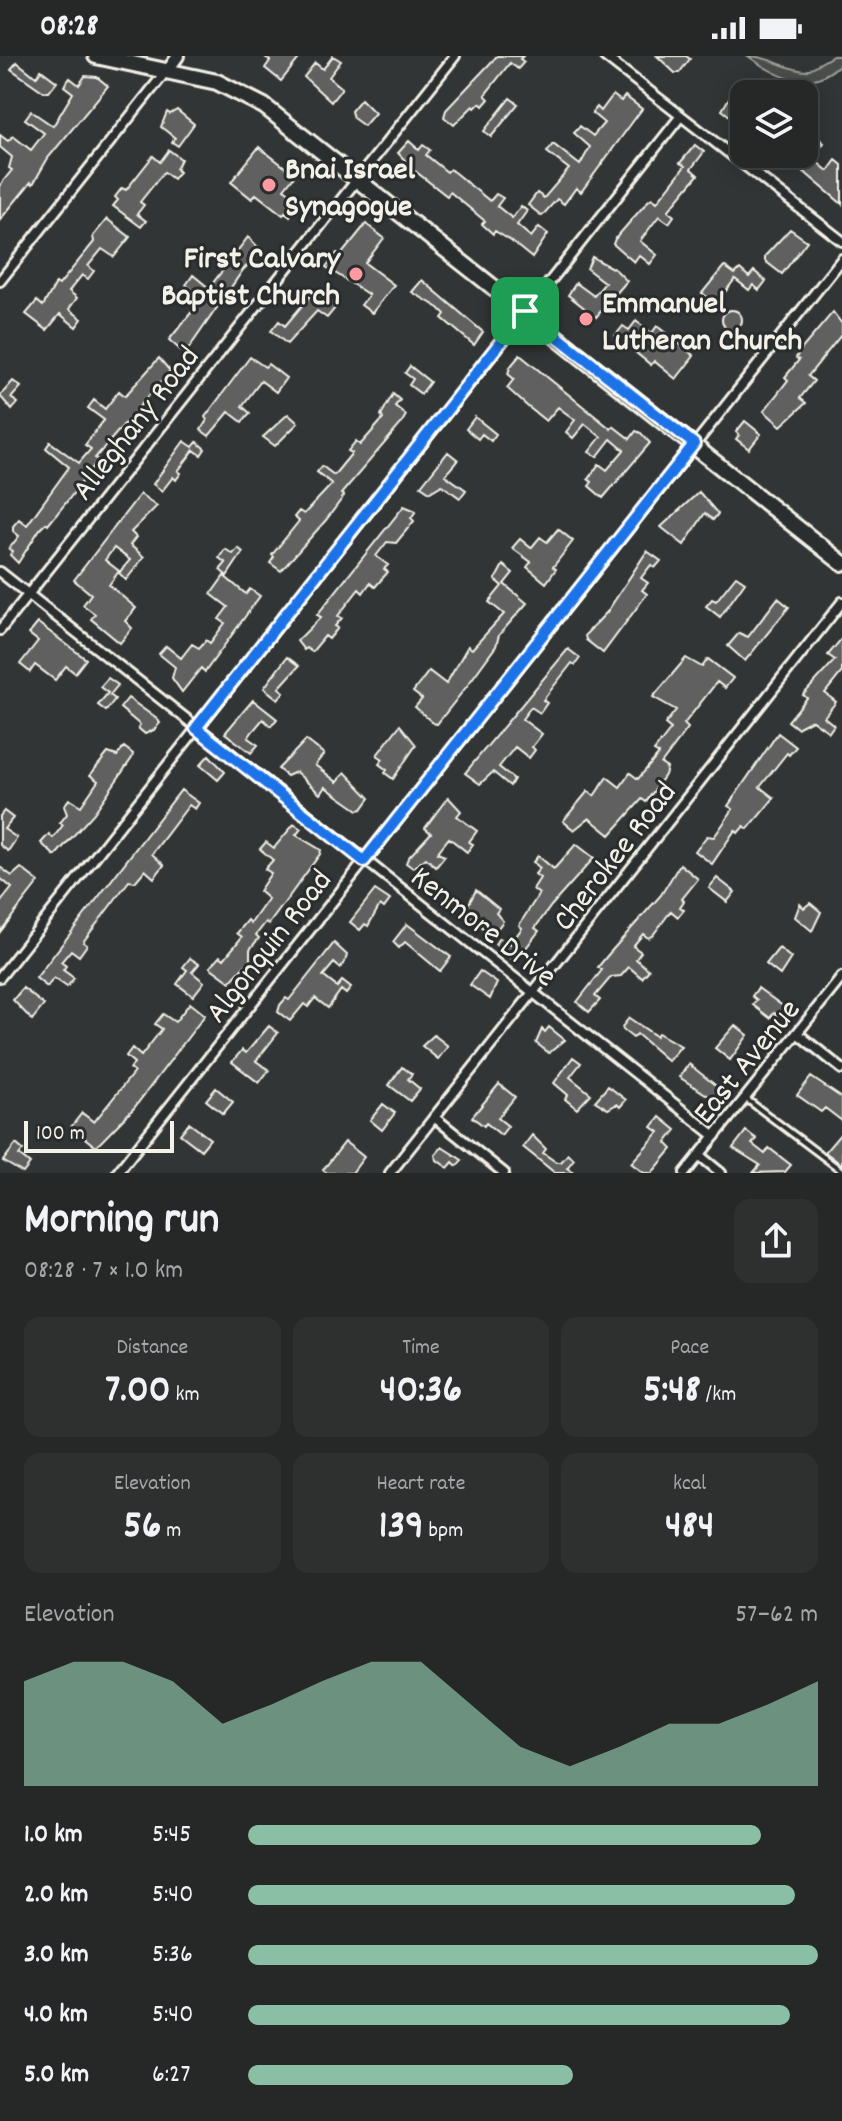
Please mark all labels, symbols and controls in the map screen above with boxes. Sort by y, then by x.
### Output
text: 08:28 [40,7,99,50]
map controls [730,80,818,168]
button: layers [730,80,818,168]
place label: Bnai Israel Synagogue [285,149,415,232]
marker: Bnai Israel Synagogue [260,176,278,194]
place label: First Calvary Baptist Church [161,238,341,321]
marker: First Calvary Baptist Church [347,265,365,283]
pin [491,277,559,345]
place label: Emmanuel Lutheran Church [602,283,802,366]
icon: arrive [503,289,547,333]
marker: Emmanuel Lutheran Church [577,310,595,328]
street label: Alleghany Road [63,338,213,512]
street label: Cherokee Road [544,773,690,943]
street label: Kenmore Drive [399,857,565,1001]
street label: Algonquin Road [196,861,346,1035]
street label: East Avenue [684,991,814,1136]
scale bar [24,1117,174,1153]
text: 100 m [36,1119,85,1150]
text: Morning run [24,1191,219,1254]
button: share [734,1199,818,1283]
text: 08:28 · 7 × 1.0 km [24,1253,183,1290]
text: Distance [116,1333,188,1364]
text: Time [402,1333,440,1364]
text: Pace [670,1333,709,1364]
text: 7.00 [105,1364,171,1421]
text: 40:36 [380,1364,462,1421]
text: 5:48 [643,1364,701,1421]
text: km [171,1380,200,1411]
text: /km [701,1380,736,1411]
text: Elevation [114,1469,191,1500]
text: Heart rate [377,1469,465,1500]
text: kcal [673,1469,706,1500]
text: 56 [123,1500,161,1557]
text: 139 [379,1500,424,1557]
text: 484 [665,1500,714,1557]
text: m [161,1516,181,1547]
text: bpm [424,1516,463,1547]
text: Elevation [24,1597,114,1634]
text: 57–62 m [735,1597,818,1634]
text: 1.0 km [24,1817,83,1854]
text: 5:45 [152,1817,191,1854]
text: 2.0 km [24,1877,88,1914]
text: 5:40 [152,1877,193,1914]
text: 3.0 km [24,1937,89,1974]
text: 5:36 [152,1937,193,1974]
text: 4.0 km [24,1997,88,2034]
text: 5:40 [152,1997,193,2034]
text: 5.0 km [24,2057,89,2094]
text: 6:27 [152,2057,190,2094]

